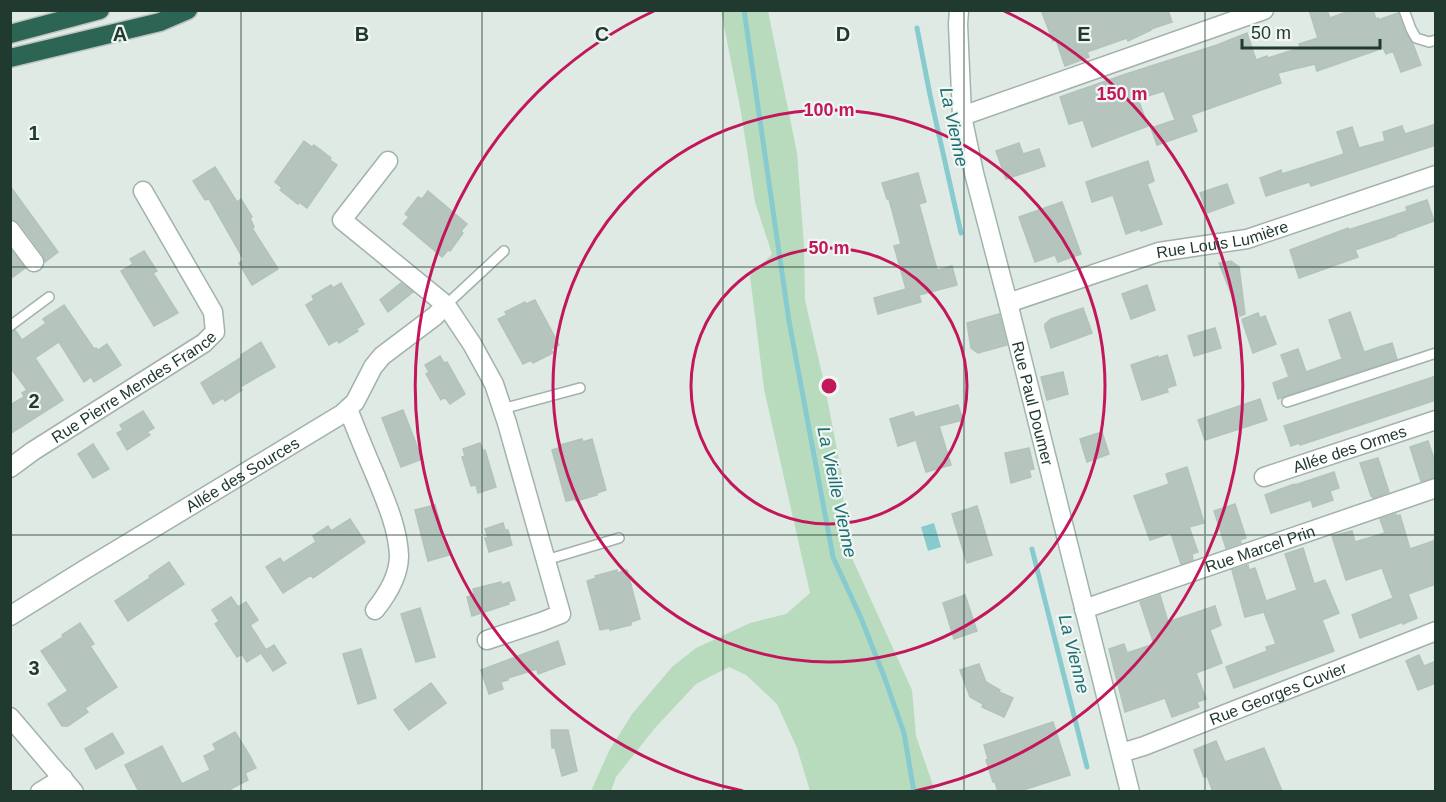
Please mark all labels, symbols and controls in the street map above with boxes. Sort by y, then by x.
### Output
scale bar [1242,12,1380,50]
text: A [113,23,127,45]
text: B [355,23,369,45]
text: C [595,23,609,45]
text: D [836,23,850,45]
text: E [1077,23,1091,45]
text: 50 m [1251,23,1291,43]
text: 150 m [1096,84,1148,104]
water label: La Vienne [936,85,972,169]
text: 100 m [803,100,855,120]
text: 1 [28,122,40,144]
street label: Rue Louis Lumière [1155,217,1290,261]
text: 50 m [808,238,850,258]
street label: Rue Pierre Mendes France [48,328,219,446]
street label: Rue Paul Doumer [1009,339,1057,468]
centre of rings [819,376,839,396]
text: 2 [28,390,40,412]
street label: Allée des Ormes [1291,422,1408,475]
water label: La Vieille Vienne [813,425,861,559]
street label: Allée des Sources [183,434,302,515]
street label: Rue Marcel Prin [1203,522,1317,575]
water label: La Vienne [1055,612,1093,696]
text: 3 [28,657,40,679]
street label: Rue Georges Cuvier [1207,658,1350,728]

